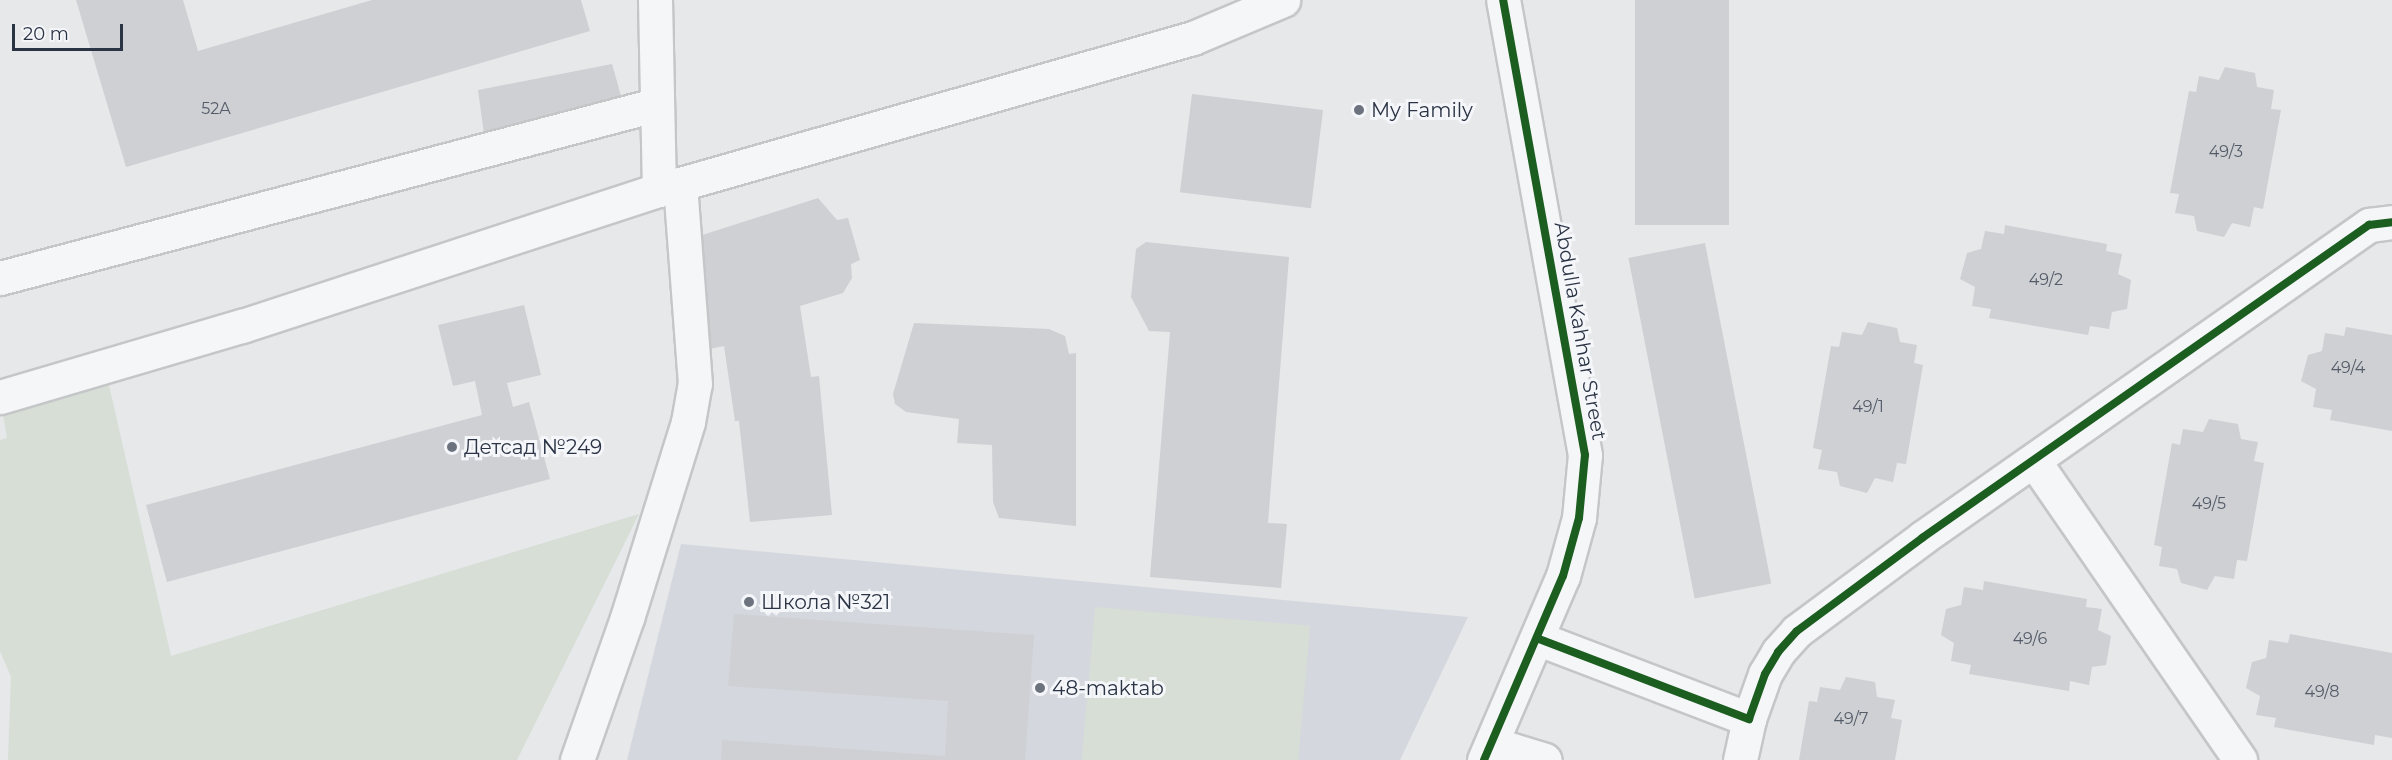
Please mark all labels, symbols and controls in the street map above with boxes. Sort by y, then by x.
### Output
scale bar [15,12,126,50]
text: 20 m [23,23,69,45]
place label: My Family [1371,98,1473,122]
house number: 52A [201,99,231,119]
marker: My Family [1352,103,1366,117]
house number: 49/3 [2209,142,2243,162]
street label: Abdulla Kahhar Street [1549,220,1611,442]
house number: 49/2 [2029,270,2063,290]
house number: 49/4 [2331,358,2365,378]
house number: 49/1 [1852,397,1884,417]
place label: Детсад №249 [464,435,602,459]
marker: Детсад №249 [445,440,459,454]
house number: 49/5 [2192,494,2226,514]
place label: Школа №321 [761,590,890,614]
marker: Школа №321 [742,595,756,609]
house number: 49/6 [2013,629,2047,649]
place label: 48-maktab [1052,676,1164,700]
marker: 48-maktab [1033,681,1047,695]
house number: 49/8 [2304,682,2340,702]
house number: 49/7 [1834,709,1868,729]

